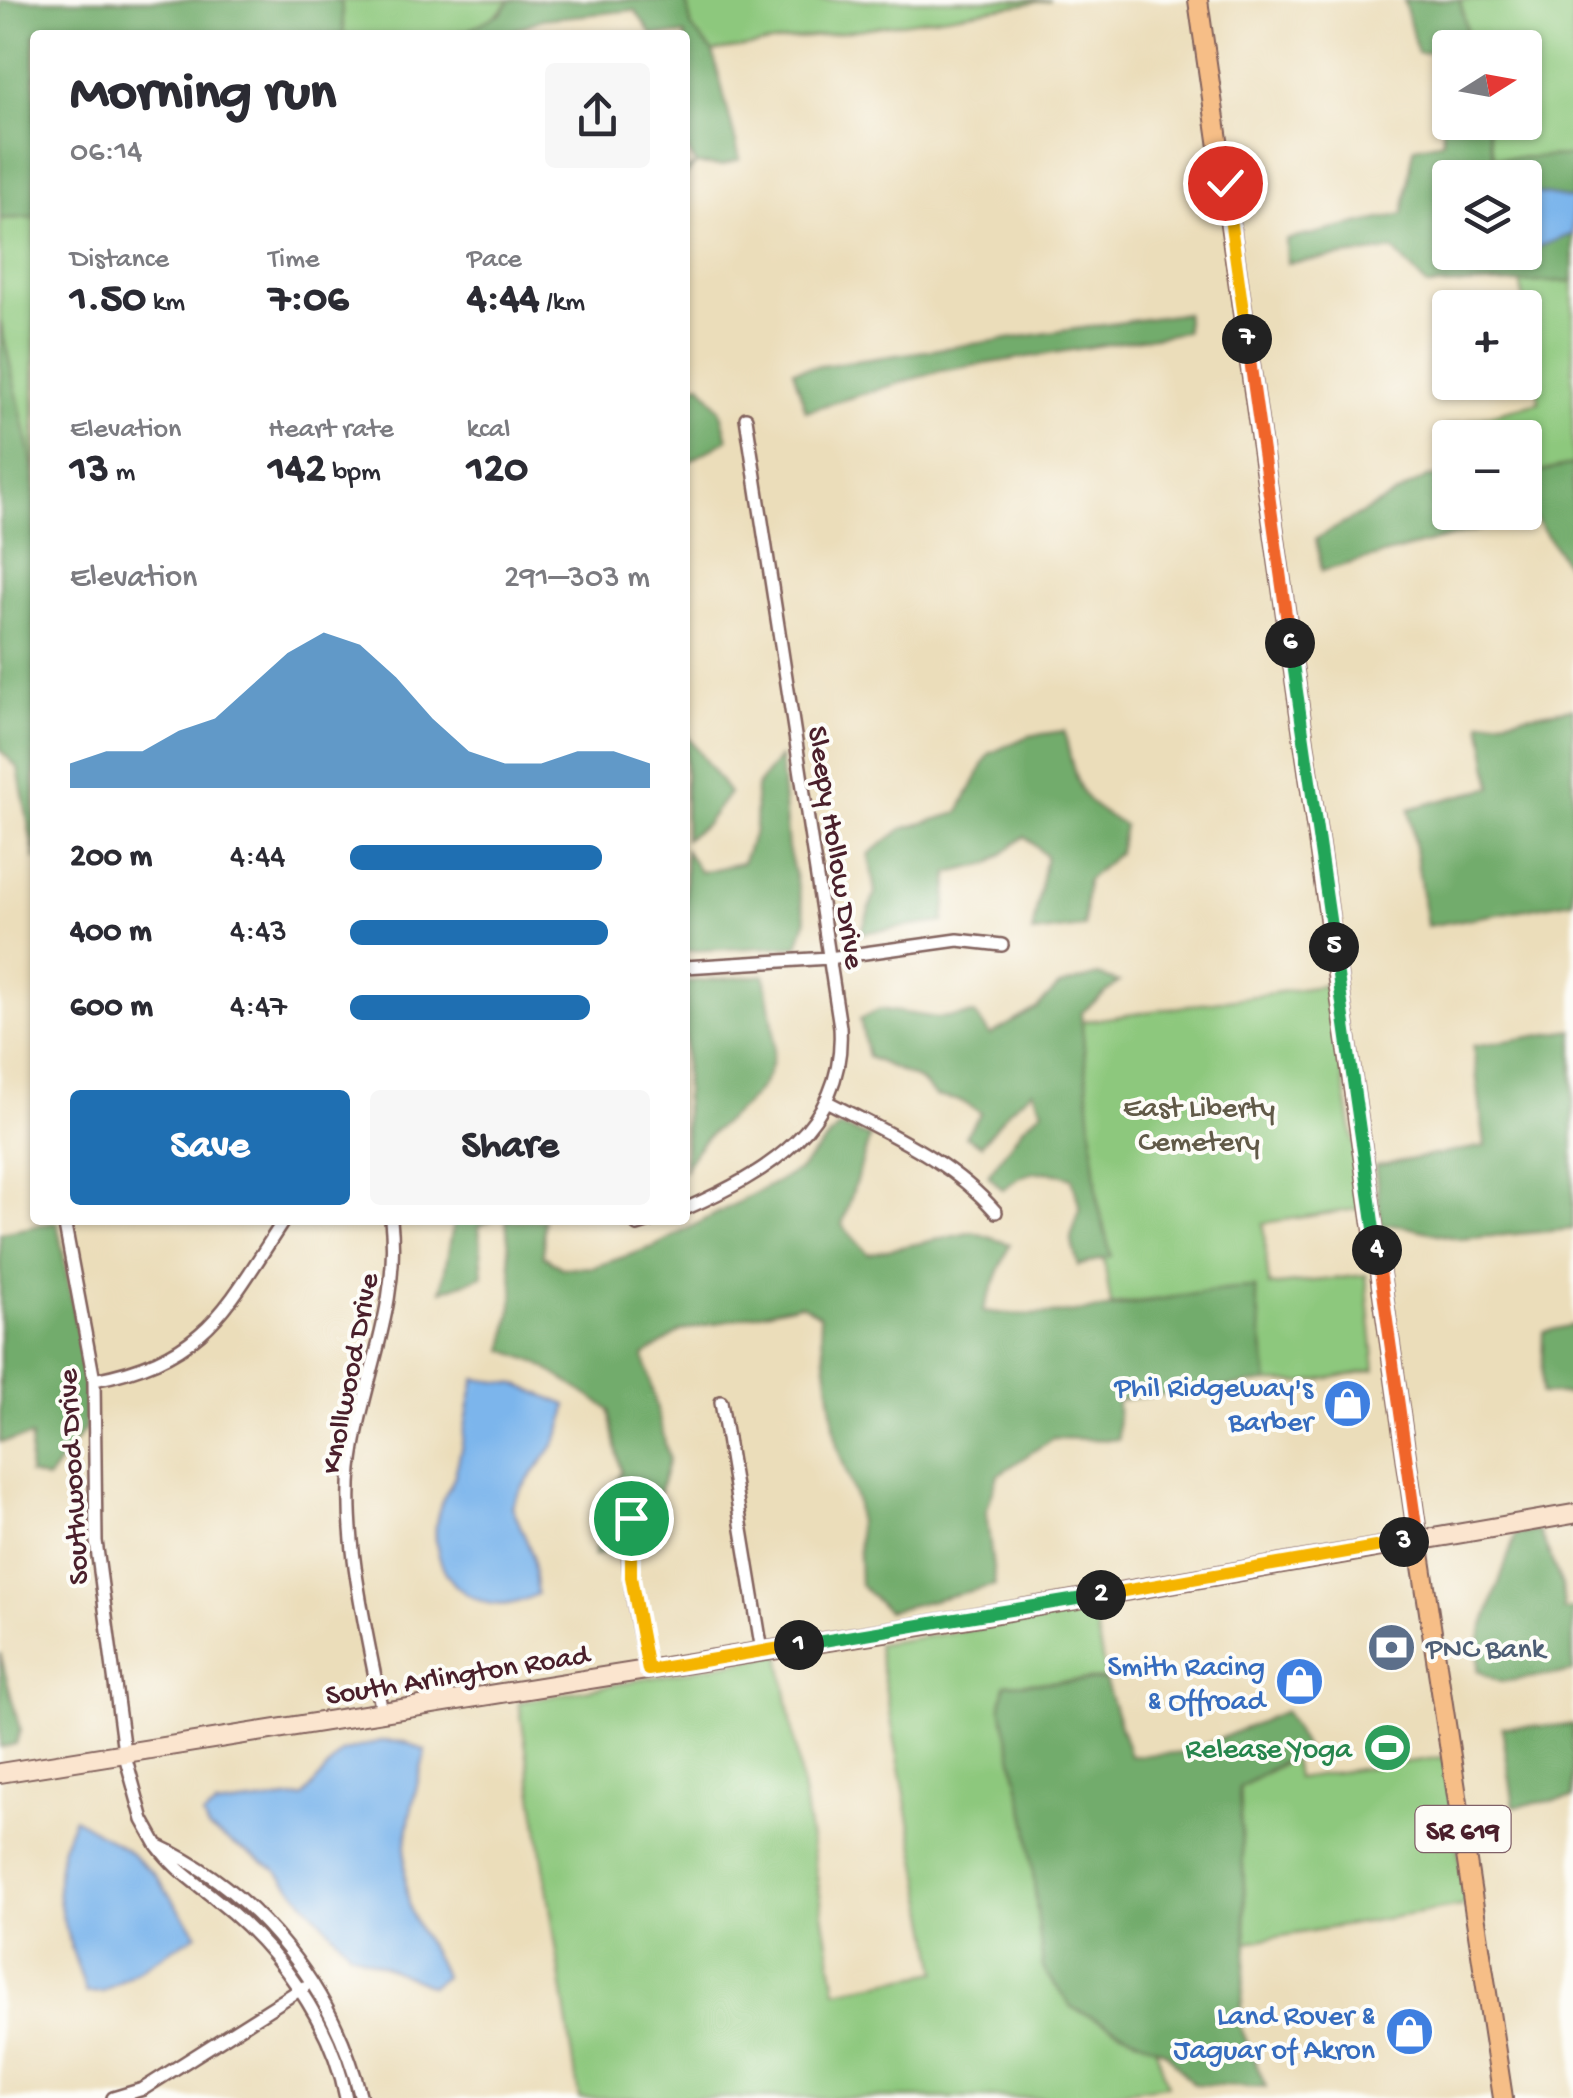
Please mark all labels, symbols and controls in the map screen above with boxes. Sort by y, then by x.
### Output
north arrow [1432,30,1542,140]
map controls [1432,30,1542,530]
button: share [545,63,650,168]
text: Morning run [70,64,336,128]
text: 06:14 [70,134,143,172]
pin [1183,141,1268,226]
icon: check [1198,156,1253,211]
button: layers [1432,160,1542,270]
text: Distance [70,244,169,277]
text: Time [268,244,320,277]
text: Pace [467,244,522,277]
text: 1.50 [70,277,146,326]
text: 7:06 [268,277,349,326]
text: 4:44 [467,277,539,326]
text: km [146,287,185,320]
text: /km [539,287,585,320]
button: + [1432,290,1542,400]
pin: 7 [1222,314,1272,364]
text: 7 [1240,322,1254,355]
text: Elevation [70,414,181,447]
text: Heart rate [268,414,394,447]
text: kcal [467,414,510,447]
button: − [1432,420,1542,530]
text: 13 [70,447,109,496]
text: 142 [268,447,326,496]
text: 120 [467,447,528,496]
text: m [109,457,135,490]
text: bpm [326,457,381,490]
text: Elevation [70,560,197,598]
text: 291–303 m [504,560,650,598]
pin: 6 [1265,618,1315,668]
text: 6 [1283,626,1297,659]
street label: Sleepy Hollow Drive [797,724,870,972]
text: 200 m [70,839,152,877]
text: 4:44 [230,839,285,877]
text: 400 m [70,914,152,952]
text: 4:43 [230,914,287,952]
pin: 5 [1309,922,1359,972]
text: 5 [1327,930,1341,963]
text: 600 m [70,989,153,1027]
text: 4:47 [230,989,287,1027]
button: Save [70,1090,350,1205]
button: Share [370,1090,650,1205]
park label: East Liberty Cemetery [1123,1093,1275,1162]
pin: 4 [1352,1225,1402,1275]
text: 4 [1370,1233,1384,1266]
street label: Knollwood Drive [316,1270,389,1477]
street label: Southwood Drive [52,1367,99,1586]
place label: Phil Ridgeway's Barber [1113,1373,1315,1442]
shop icon: Phil Ridgeway's Barber [1322,1377,1374,1429]
pin [589,1476,674,1561]
icon: arrive [604,1491,659,1546]
pin: 3 [1379,1517,1429,1567]
text: 3 [1397,1525,1411,1558]
pin: 2 [1076,1570,1126,1620]
text: 2 [1094,1578,1108,1611]
pin: 1 [774,1620,824,1670]
bank icon: PNC Bank [1365,1621,1417,1673]
text: 1 [793,1628,805,1661]
place label: PNC Bank [1425,1634,1548,1669]
street label: South Arlington Road [323,1639,594,1716]
place label: Smith Racing & Offroad [1107,1652,1267,1721]
shop icon: Smith Racing & Offroad [1274,1656,1326,1708]
sports icon: Release Yoga [1361,1721,1413,1773]
place label: Release Yoga [1185,1734,1353,1769]
road number: SR 619 [1416,1806,1510,1852]
place label: Land Rover & Jaguar of Akron [1174,2001,1375,2070]
shop icon: Land Rover & Jaguar of Akron [1384,2005,1436,2057]

